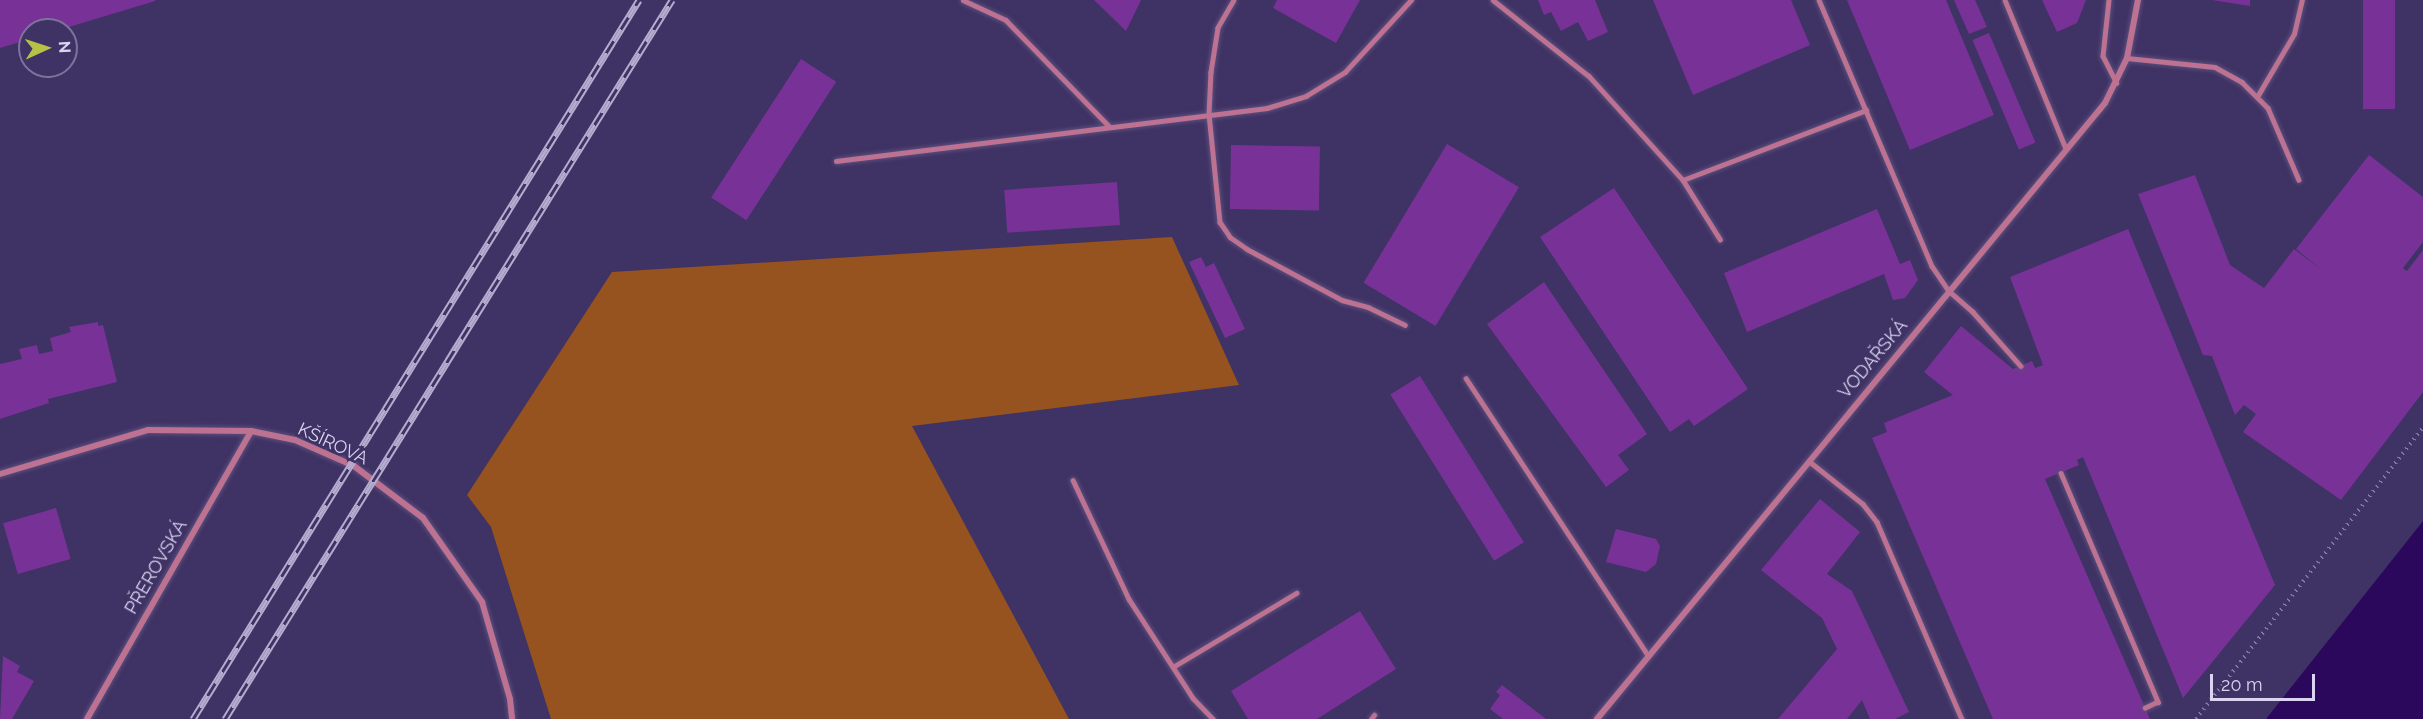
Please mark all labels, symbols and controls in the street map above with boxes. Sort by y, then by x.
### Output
north arrow [18,18,78,78]
text: N [55,41,74,54]
street label: VODAŘSKÁ [1834,315,1912,403]
street label: KŠÍROVA [294,418,372,470]
street label: PŘEROVSKÁ [120,516,192,618]
scale bar [2213,662,2318,700]
text: 20 m [2221,674,2263,695]

